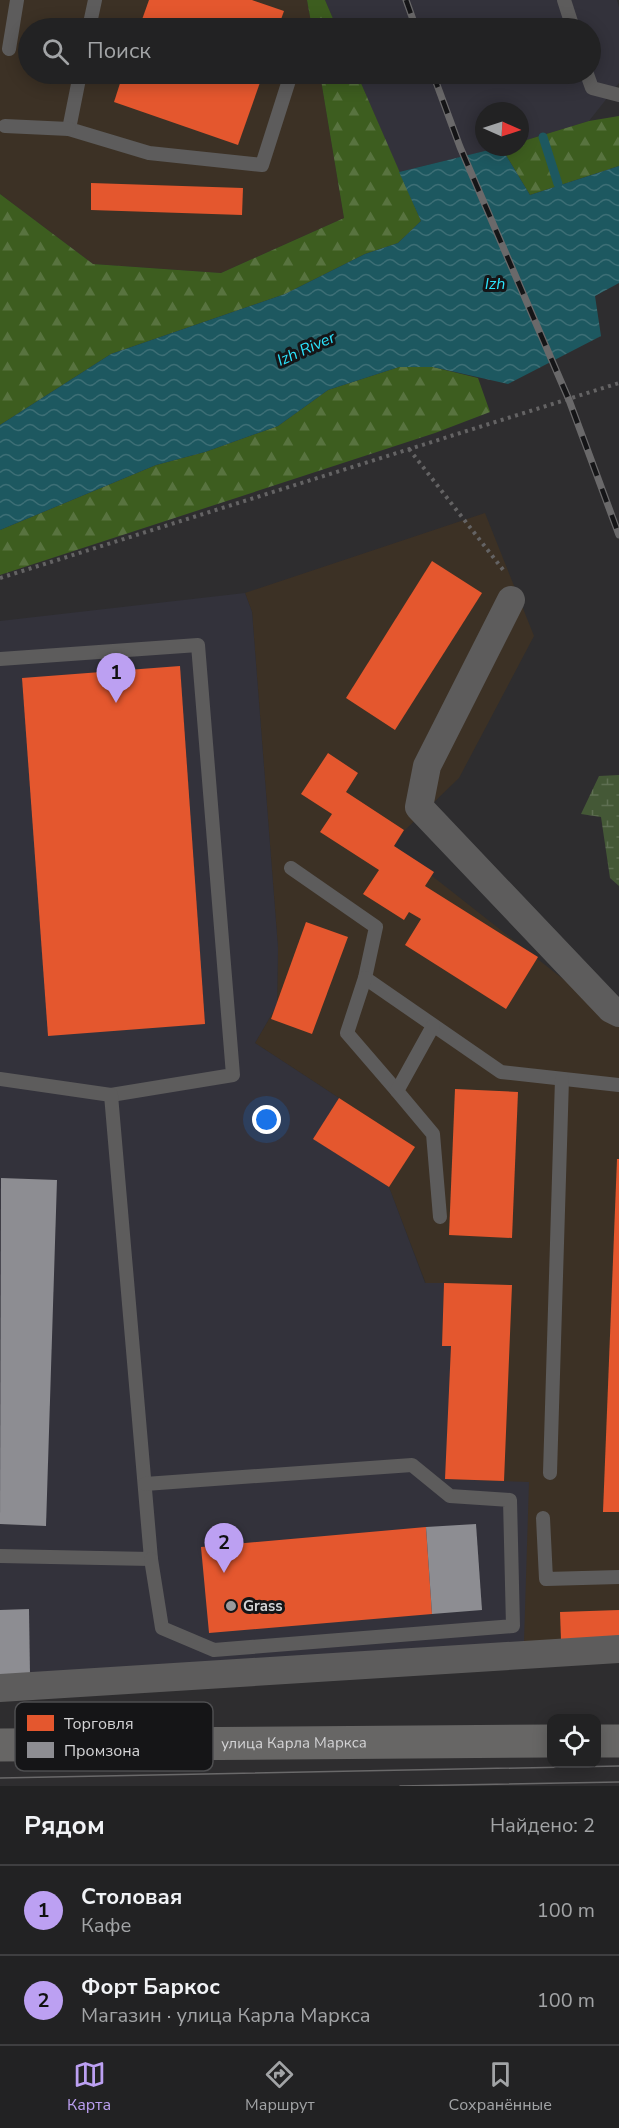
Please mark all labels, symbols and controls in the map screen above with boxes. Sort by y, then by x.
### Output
search box [18,18,601,84]
icon: search [39,35,72,68]
text: Поиск [87,36,151,66]
north arrow [475,102,529,156]
water label: Izh [485,273,505,295]
water label: Izh River [273,326,340,372]
pin: 1 [96,654,136,703]
your location [252,1105,281,1134]
pin: 2 [204,1524,244,1573]
place label: Grass [243,1596,283,1616]
marker: Grass [224,1599,238,1613]
legend [15,1702,213,1771]
text: Торговля [64,1713,134,1735]
map controls [547,1714,601,1768]
button: locate [547,1714,601,1768]
street label: улица Карла Маркса [221,1732,367,1753]
text: Промзона [64,1740,140,1762]
text: Рядом [24,1808,105,1843]
text: Найдено: 2 [490,1812,595,1839]
text: Столовая [81,1882,182,1912]
text: 1 [38,1897,50,1924]
text: 100 m [537,1897,595,1924]
text: Кафе [81,1912,131,1939]
text: Форт Баркос [81,1972,220,2002]
text: 2 [38,1987,50,2014]
text: 100 m [537,1987,595,2014]
text: Магазин · улица Карла Маркса [81,2002,371,2029]
tab: Карта [67,2058,111,2116]
tab: Маршрут [245,2058,315,2116]
tab: Сохранённые [449,2058,552,2116]

